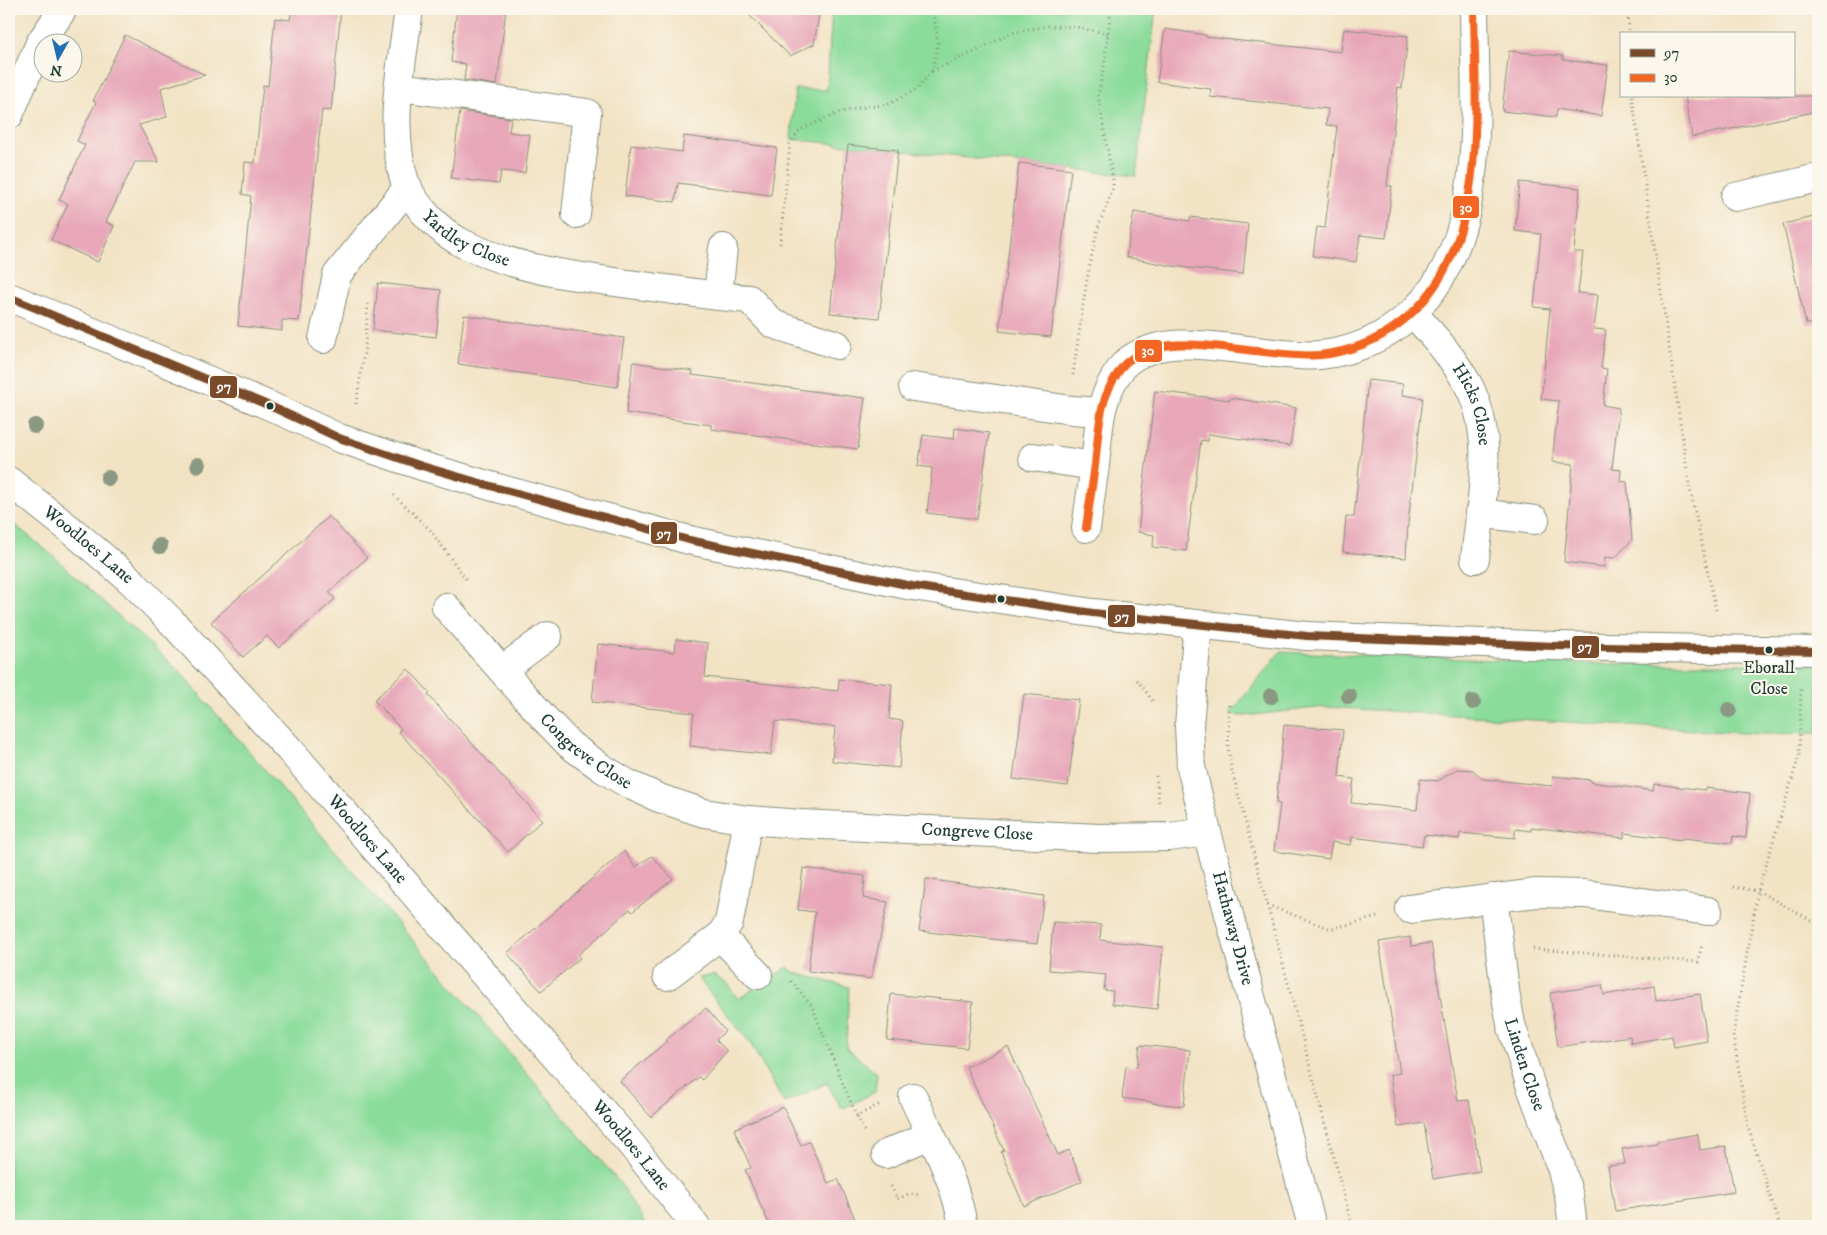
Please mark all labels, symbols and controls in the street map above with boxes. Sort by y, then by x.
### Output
north arrow [32,32,82,82]
legend [1620,32,1794,98]
text: 97 [1663,44,1679,63]
text: N [49,60,63,80]
text: 30 [1664,68,1678,87]
line badge: 30 [1452,195,1480,219]
text: 30 [1460,199,1473,217]
street label: Yardley Close [417,206,512,272]
line badge: 30 [1134,339,1163,363]
text: 30 [1142,342,1155,360]
street label: Hicks Close [1447,360,1495,446]
line badge: 97 [209,375,238,399]
text: 97 [216,378,231,396]
unlabelled marker [265,401,275,411]
street label: Woodloes Lane [38,501,138,589]
line badge: 97 [650,521,678,545]
text: 97 [656,525,671,543]
unlabelled marker [996,594,1006,604]
line badge: 97 [1107,604,1136,628]
text: 97 [1114,608,1129,626]
line badge: 97 [1571,635,1600,659]
text: 97 [1577,638,1592,656]
marker: Eborall Close [1764,645,1774,655]
place label: Eborall Close [1743,657,1795,700]
street label: Congreve Close [535,709,636,795]
street label: Woodloes Lane [322,789,412,889]
street label: Congreve Close [921,819,1034,846]
street label: Hathaway Drive [1207,869,1258,988]
street label: Linden Close [1499,1015,1550,1114]
street label: Woodloes Lane [586,1095,675,1195]

